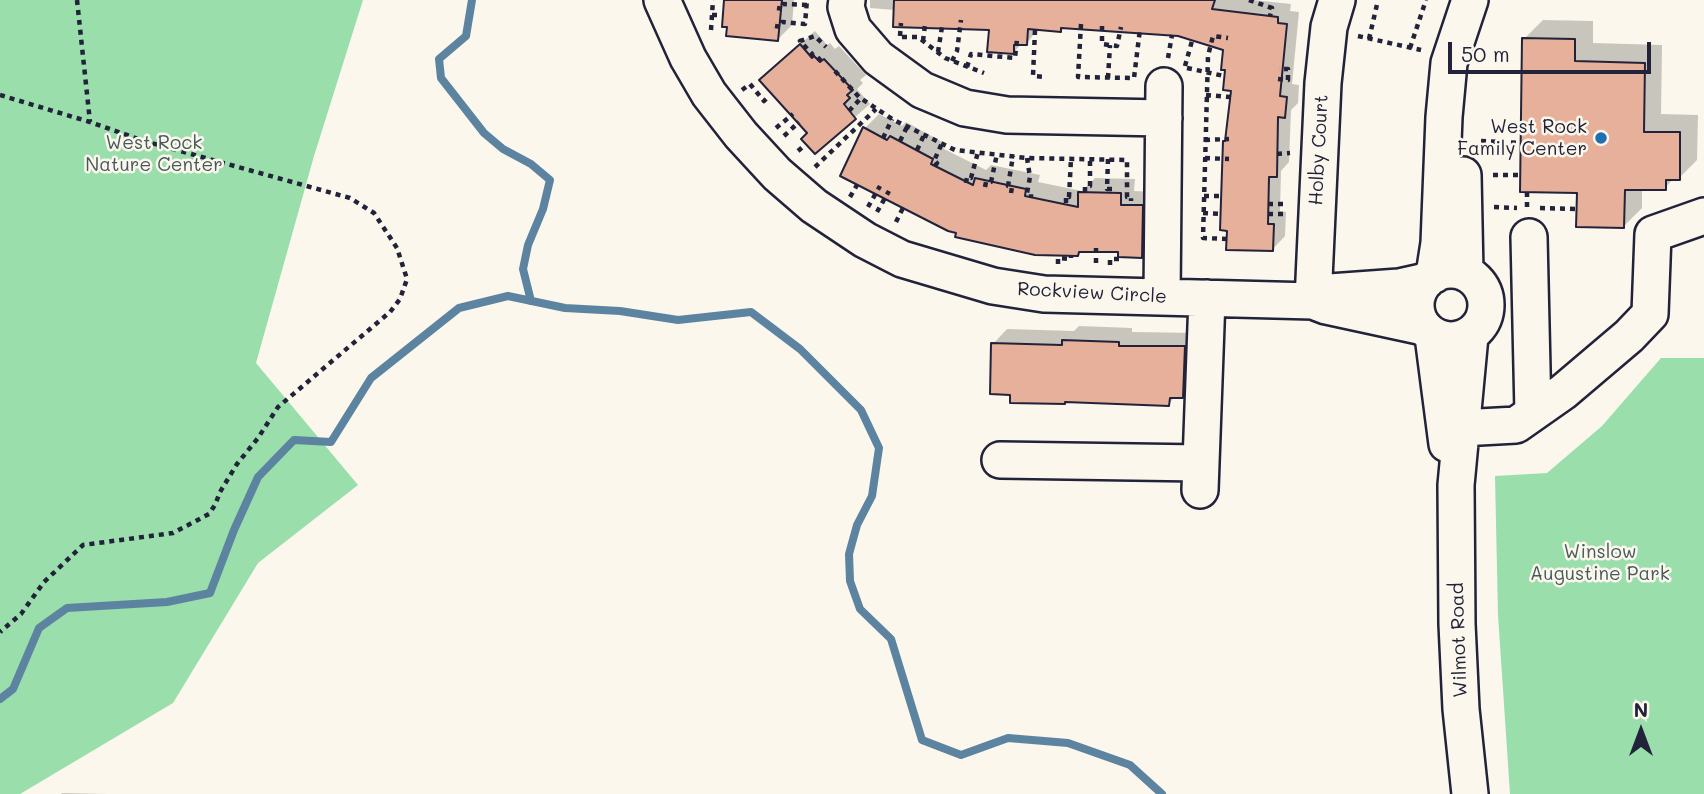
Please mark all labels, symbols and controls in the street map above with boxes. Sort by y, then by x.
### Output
scale bar [1452,28,1655,72]
text: 50 m [1461,40,1510,67]
street label: Holby Court [1305,94,1333,206]
place label: West Rock Family Center [1457,116,1587,160]
marker: West Rock Family Center [1593,130,1609,146]
park label: West Rock Nature Center [85,132,223,176]
street label: Rockview Circle [1017,278,1167,308]
park label: Winslow Augustine Park [1530,541,1670,585]
street label: Wilmot Road [1446,582,1472,698]
north arrow [1606,696,1676,766]
text: N [1634,697,1648,722]

